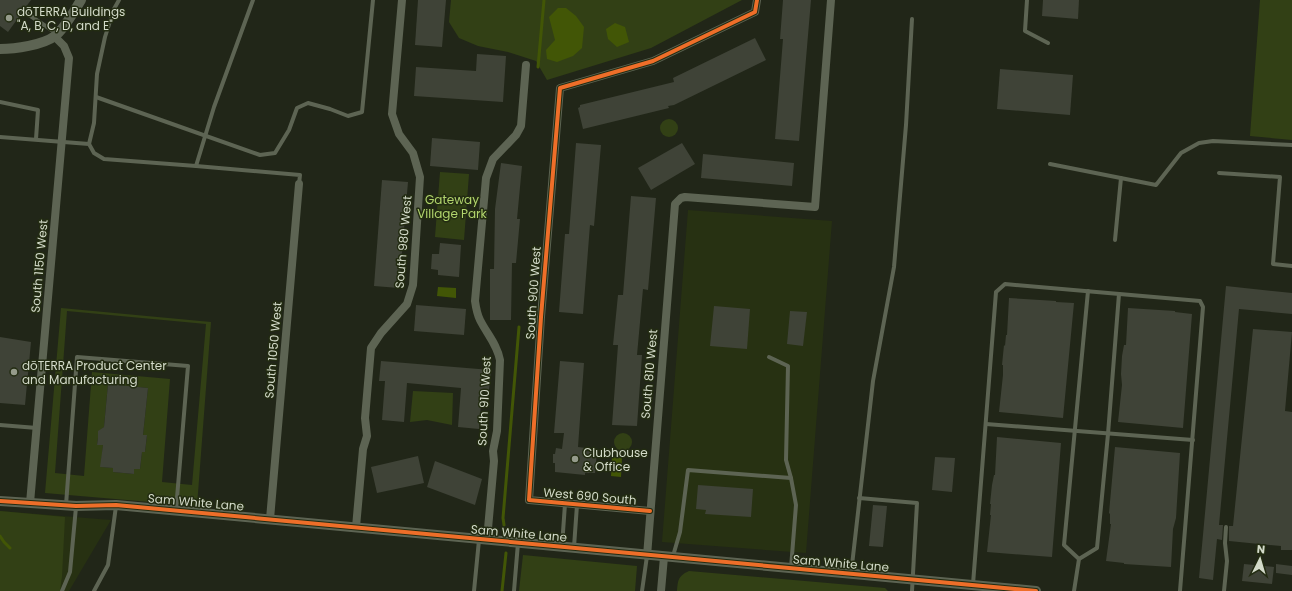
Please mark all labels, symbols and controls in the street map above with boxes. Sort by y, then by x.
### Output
place label: dōTERRA Buildings "A, B, C, D, and E" [17,3,125,34]
marker: dōTERRA Buildings "A, B, C, D, and E" [4,13,14,23]
park label: Gateway Village Park [417,191,488,222]
street label: South 980 West [390,195,416,289]
street label: South 1150 West [26,219,52,313]
street label: South 900 West [521,246,545,340]
street label: South 1050 West [260,301,286,399]
street label: South 810 West [637,329,661,419]
street label: South 910 West [473,356,495,446]
place label: dōTERRA Product Center and Manufacturing [22,357,167,388]
marker: dōTERRA Product Center and Manufacturing [9,367,19,377]
place label: Clubhouse & Office [583,444,648,475]
marker: Clubhouse & Office [570,454,580,464]
street label: West 690 South [543,483,637,509]
street label: Sam White Lane [147,489,245,515]
street label: Sam White Lane [470,520,568,546]
north arrow [1240,539,1280,579]
text: N [1256,541,1266,557]
street label: Sam White Lane [792,550,890,576]

